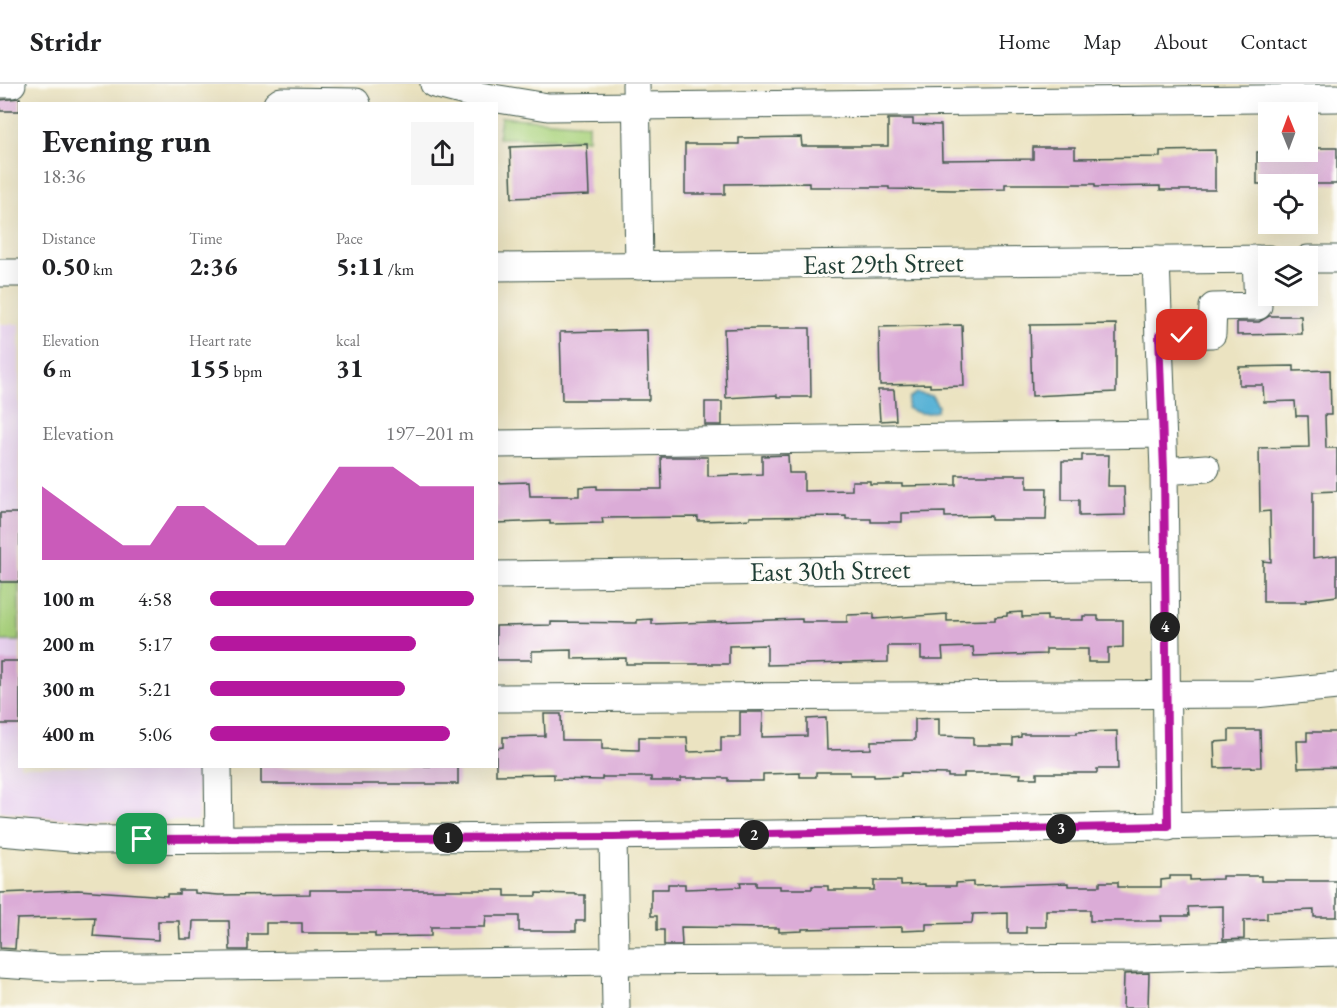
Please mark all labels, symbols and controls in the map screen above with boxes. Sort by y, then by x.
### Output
text: Stridr [30,23,101,59]
text: Home [998,28,1050,55]
text: Map [1083,28,1121,55]
text: About [1154,28,1207,55]
text: Contact [1240,28,1307,55]
north arrow [1258,102,1318,162]
map controls [1258,102,1318,306]
text: Evening run [42,119,211,162]
button: share [411,122,474,185]
text: 18:36 [42,163,85,189]
button: locate [1258,174,1318,234]
text: Distance [42,228,95,249]
text: Time [189,228,222,249]
text: Pace [336,228,363,249]
street label: East 29th Street [802,244,964,282]
button: layers [1258,246,1318,306]
text: 0.50 [42,249,90,283]
text: 2:36 [189,249,238,283]
text: 5:11 [336,249,385,283]
text: km [90,259,113,280]
text: /km [385,259,414,280]
pin [1156,309,1207,360]
icon: check [1165,318,1198,351]
text: Elevation [42,330,100,351]
text: Heart rate [189,330,251,351]
text: kcal [336,330,360,351]
text: 6 [42,351,56,385]
text: 155 [189,351,230,385]
text: 31 [336,351,364,385]
text: m [56,361,71,382]
text: bpm [230,361,262,382]
text: Elevation [42,420,114,446]
text: 197–201 m [386,420,474,446]
street label: East 30th Street [749,551,911,589]
text: 100 m [42,586,95,612]
text: 4:58 [138,586,172,612]
pin: 4 [1150,612,1180,642]
text: 4 [1161,616,1169,637]
text: 200 m [42,631,95,657]
text: 5:17 [138,631,172,657]
text: 300 m [42,676,95,702]
text: 5:21 [138,676,172,702]
text: 400 m [42,721,95,747]
text: 5:06 [138,721,172,747]
pin [116,813,167,864]
pin: 3 [1046,814,1076,844]
text: 3 [1057,818,1065,839]
pin: 2 [739,820,769,850]
icon: arrive [125,822,158,855]
pin: 1 [433,823,463,853]
text: 2 [750,824,758,845]
text: 1 [444,827,452,848]

